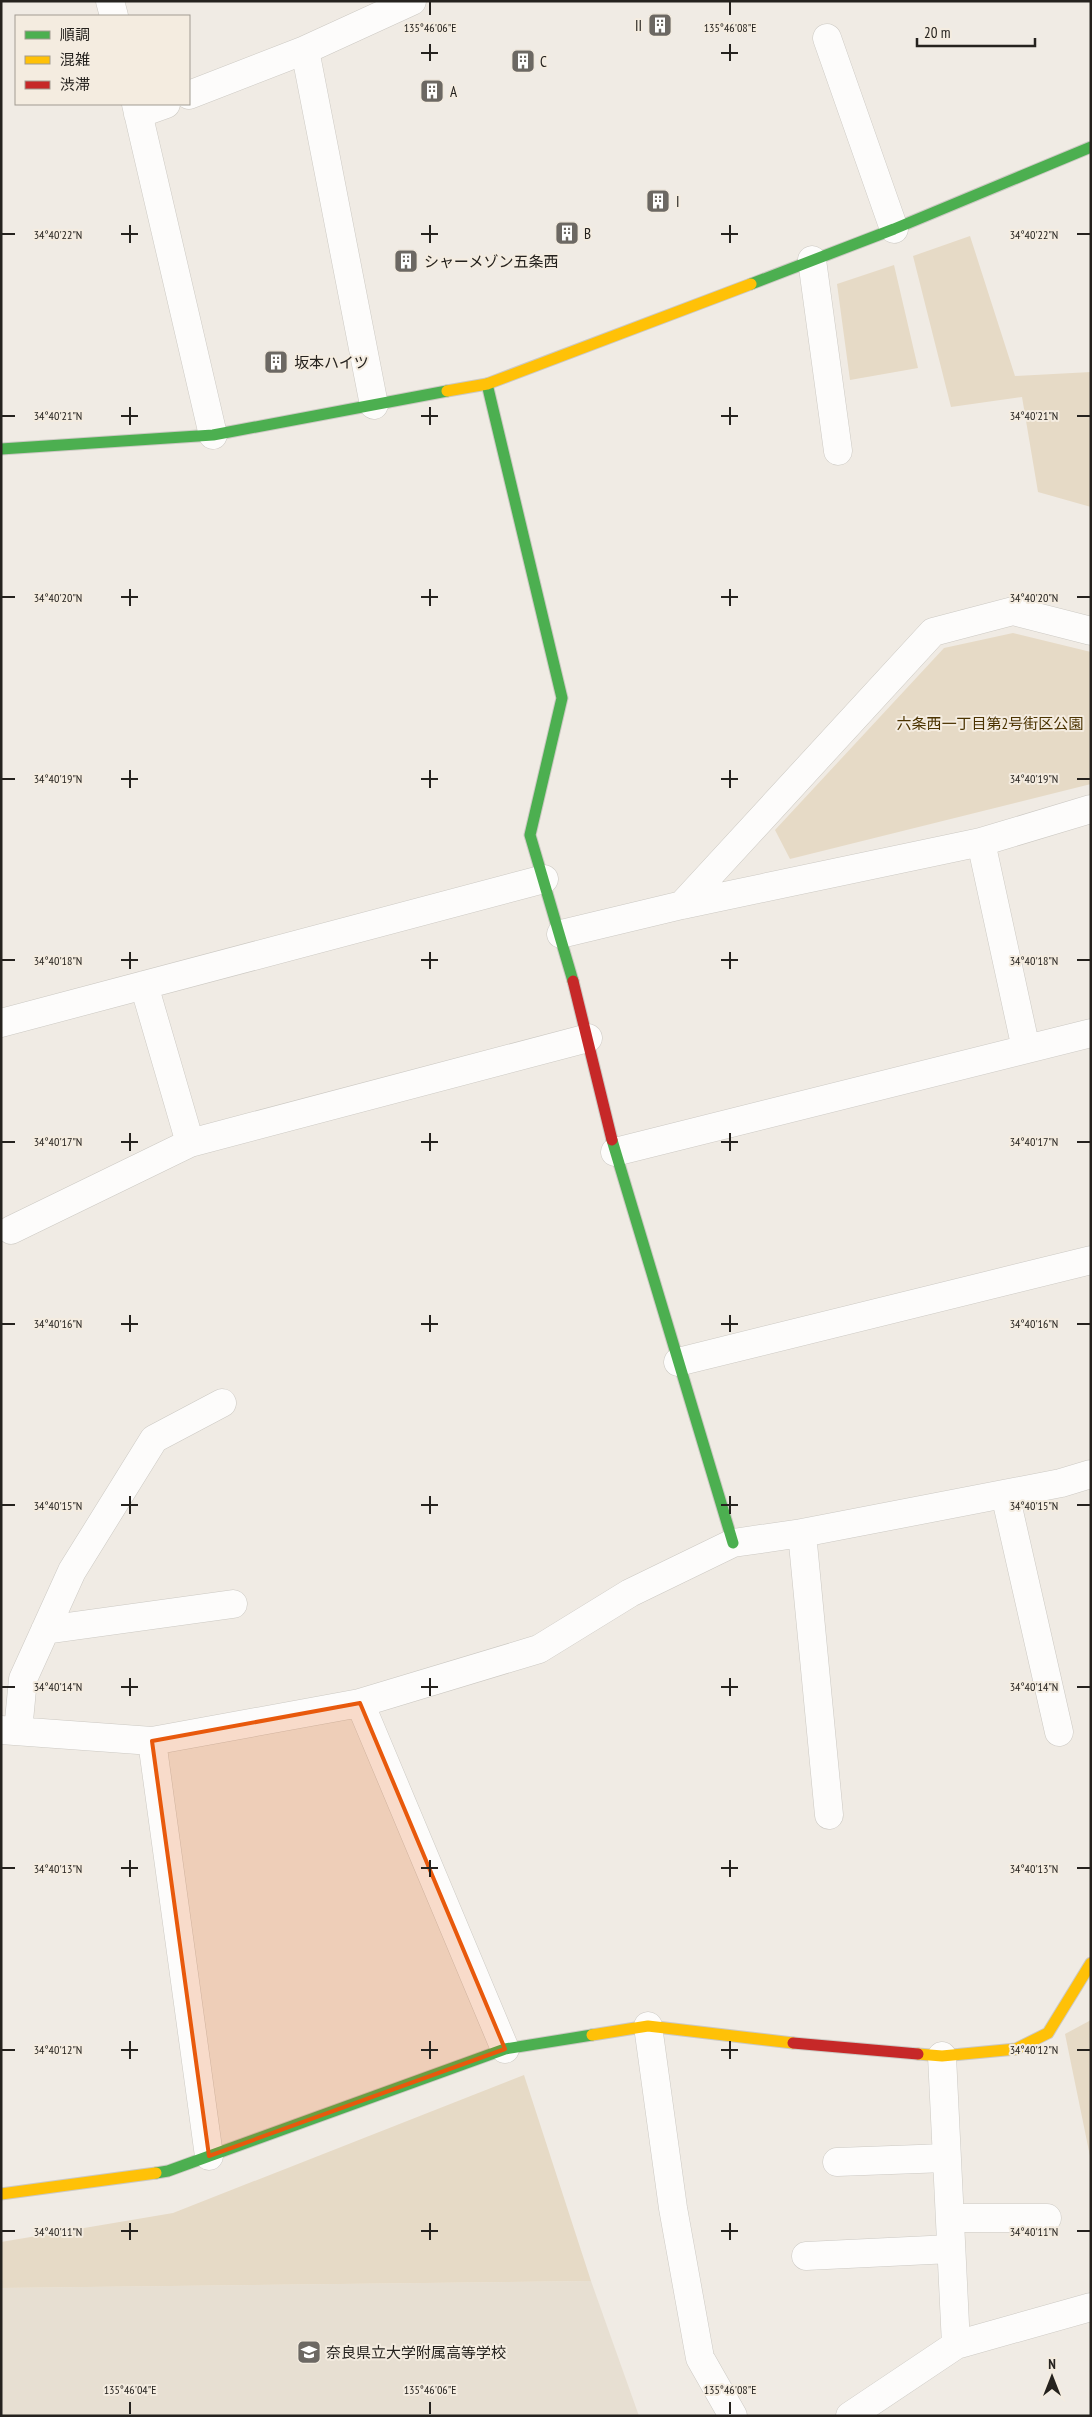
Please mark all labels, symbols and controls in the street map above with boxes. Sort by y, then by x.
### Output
building icon: II [647,12,673,38]
legend [15,15,190,105]
scale bar [917,15,1034,47]
place label: II [635,16,642,35]
text: 135°46'06"E [404,20,456,35]
text: 135°46'08"E [704,20,756,35]
text: 20 m [924,23,950,42]
text: 順調 [60,25,90,44]
building icon: C [510,48,536,74]
text: 混雑 [60,50,90,69]
place label: C [540,52,547,71]
text: 渋滞 [60,75,90,94]
building icon: A [419,78,445,104]
place label: A [450,82,458,101]
building icon: I [645,188,671,214]
place label: I [676,192,680,211]
building icon: B [554,220,580,246]
place label: B [584,224,591,243]
text: 34°40'22"N [34,227,82,242]
text: 34°40'22"N [1010,227,1058,242]
building icon: シャーメゾン五条西 [393,248,419,274]
place label: シャーメゾン五条西 [424,252,558,271]
building icon: 坂本ハイツ [263,349,289,375]
place label: 坂本ハイツ [294,353,369,372]
text: 34°40'21"N [34,408,82,423]
text: 34°40'21"N [1010,408,1058,423]
text: 34°40'20"N [34,590,82,605]
text: 34°40'20"N [1010,590,1058,605]
park label: 六条西一丁目第2号街区公園 [897,714,1083,733]
text: 34°40'19"N [34,771,82,786]
text: 34°40'19"N [1010,771,1058,786]
text: 34°40'18"N [34,953,82,968]
text: 34°40'18"N [1010,953,1058,968]
text: 34°40'17"N [34,1134,82,1149]
text: 34°40'17"N [1010,1134,1058,1149]
text: 34°40'16"N [34,1316,82,1331]
text: 34°40'16"N [1010,1316,1058,1331]
text: 34°40'15"N [34,1498,82,1513]
text: 34°40'15"N [1010,1498,1058,1513]
text: 34°40'14"N [34,1679,82,1694]
text: 34°40'14"N [1010,1679,1058,1694]
text: 34°40'13"N [34,1861,82,1876]
text: 34°40'13"N [1010,1861,1058,1876]
text: 34°40'12"N [34,2042,82,2057]
text: 34°40'12"N [1010,2042,1058,2057]
text: 34°40'11"N [34,2224,82,2239]
text: 34°40'11"N [1010,2224,1058,2239]
school or university icon: 奈良県立大学附属高等学校 [296,2339,322,2365]
place label: 奈良県立大学附属高等学校 [326,2343,506,2362]
north arrow [1027,2352,1077,2402]
text: N [1048,2355,1056,2373]
text: 135°46'04"E [104,2382,156,2397]
text: 135°46'06"E [404,2382,456,2397]
text: 135°46'08"E [704,2382,756,2397]

